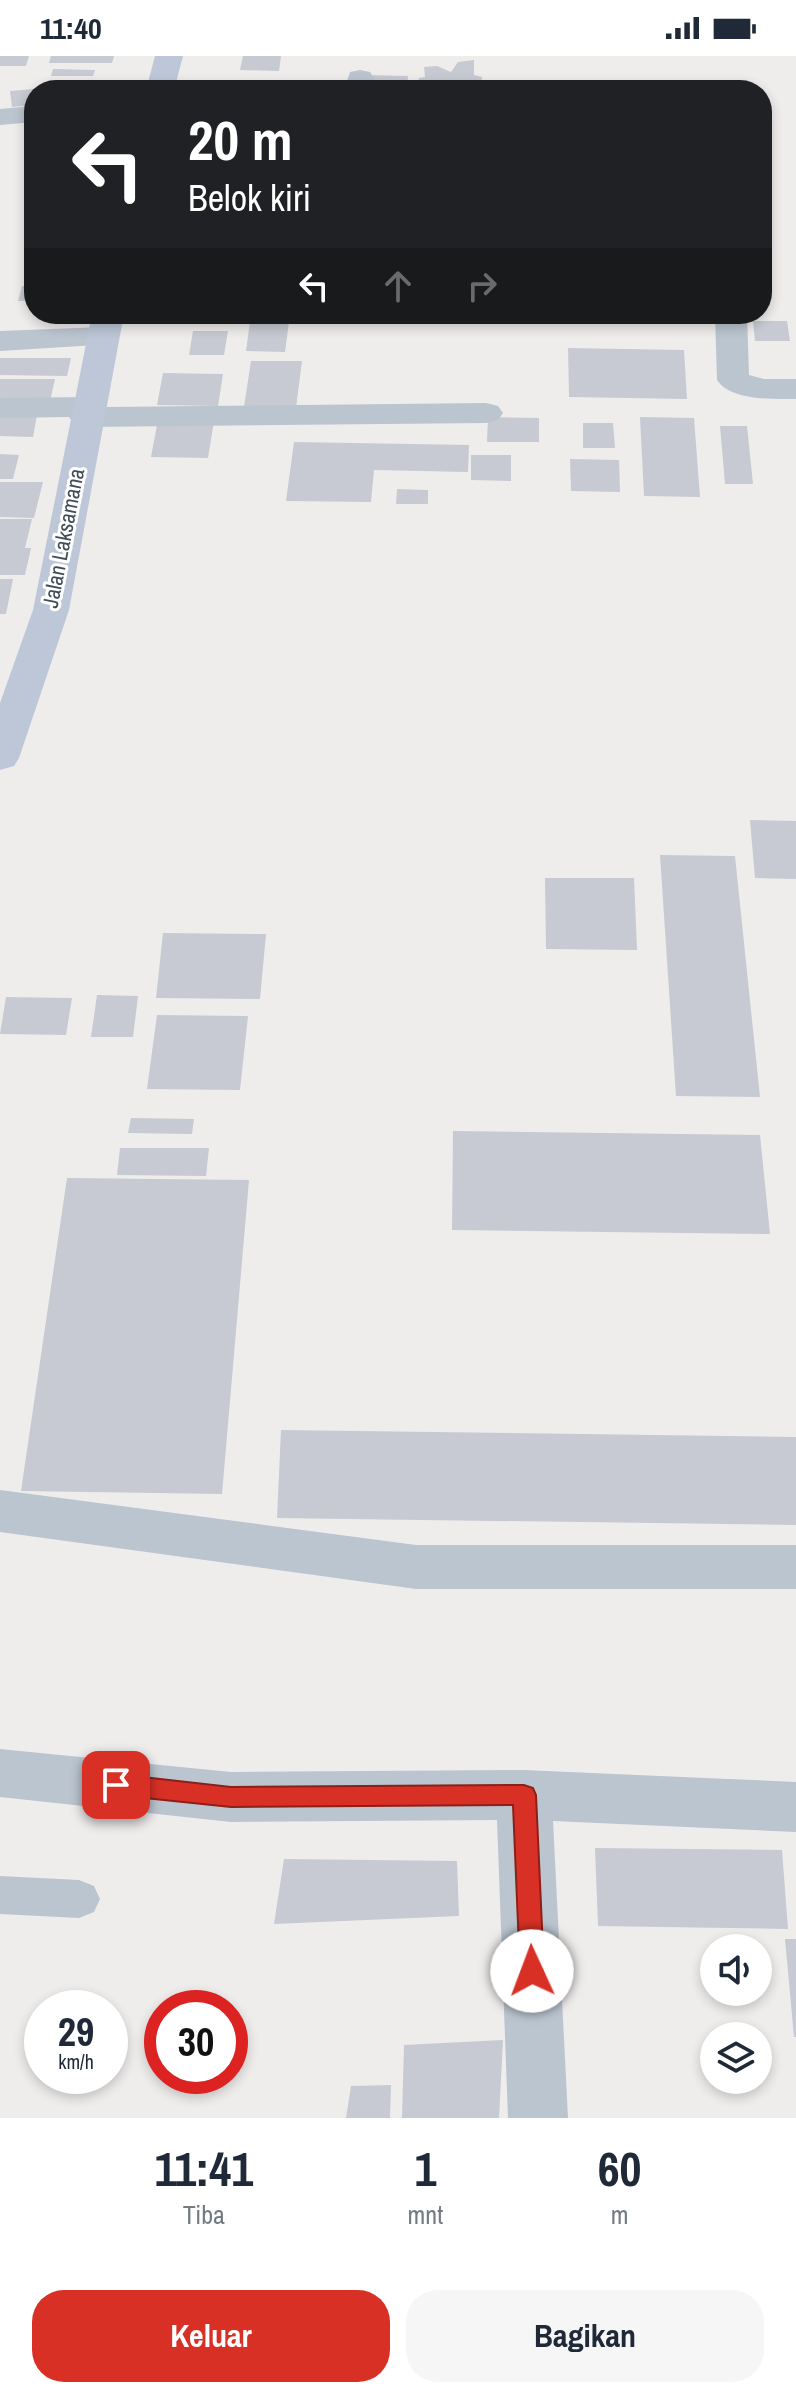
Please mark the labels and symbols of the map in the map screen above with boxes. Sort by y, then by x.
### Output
street label: Jalan Laksamana [35,466,91,610]
pin [82,1751,150,1819]
position arrow [490,1929,574,2013]
speed limit sign: 30 [144,1990,248,2094]

